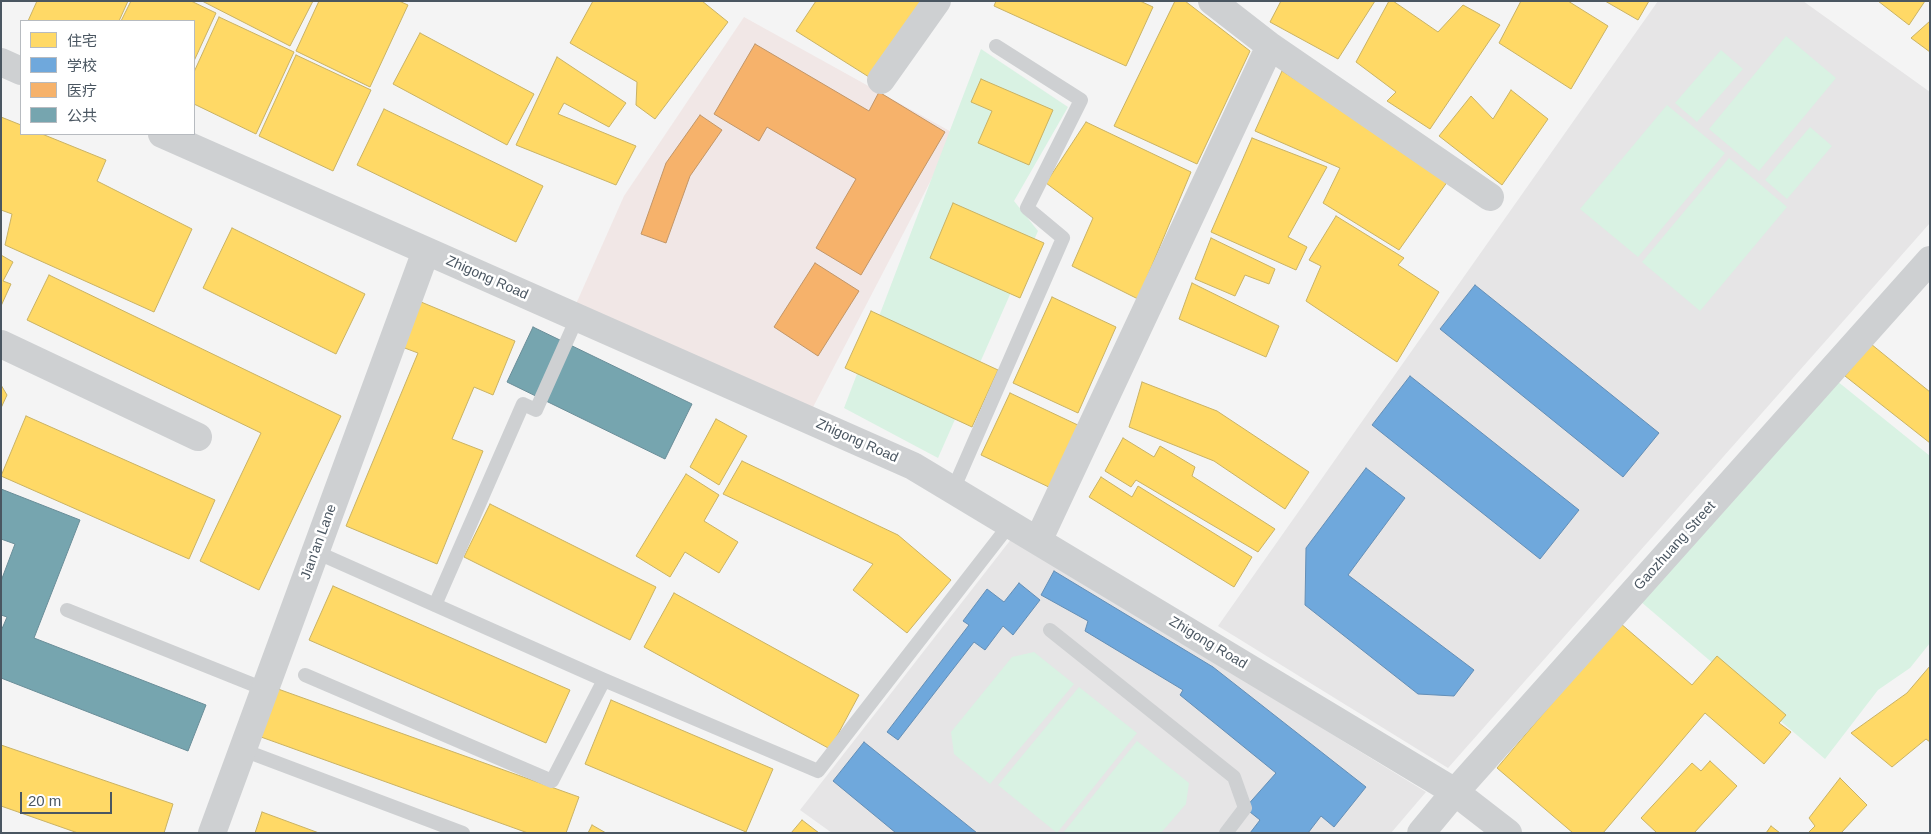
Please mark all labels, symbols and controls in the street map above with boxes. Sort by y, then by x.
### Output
legend [20,20,195,135]
text: 住宅 [67,32,97,49]
text: 学校 [67,57,97,74]
text: 医疗 [67,82,97,99]
text: 公共 [67,107,97,124]
street label: Zhigong Road [443,252,531,304]
street label: Zhigong Road [813,415,901,467]
street label: Gaozhuang Street [1631,498,1719,594]
street label: Jian'an Lane [298,502,340,582]
street label: Zhigong Road [1166,613,1250,673]
scale bar [22,782,115,814]
text: 20 m [28,792,61,809]

